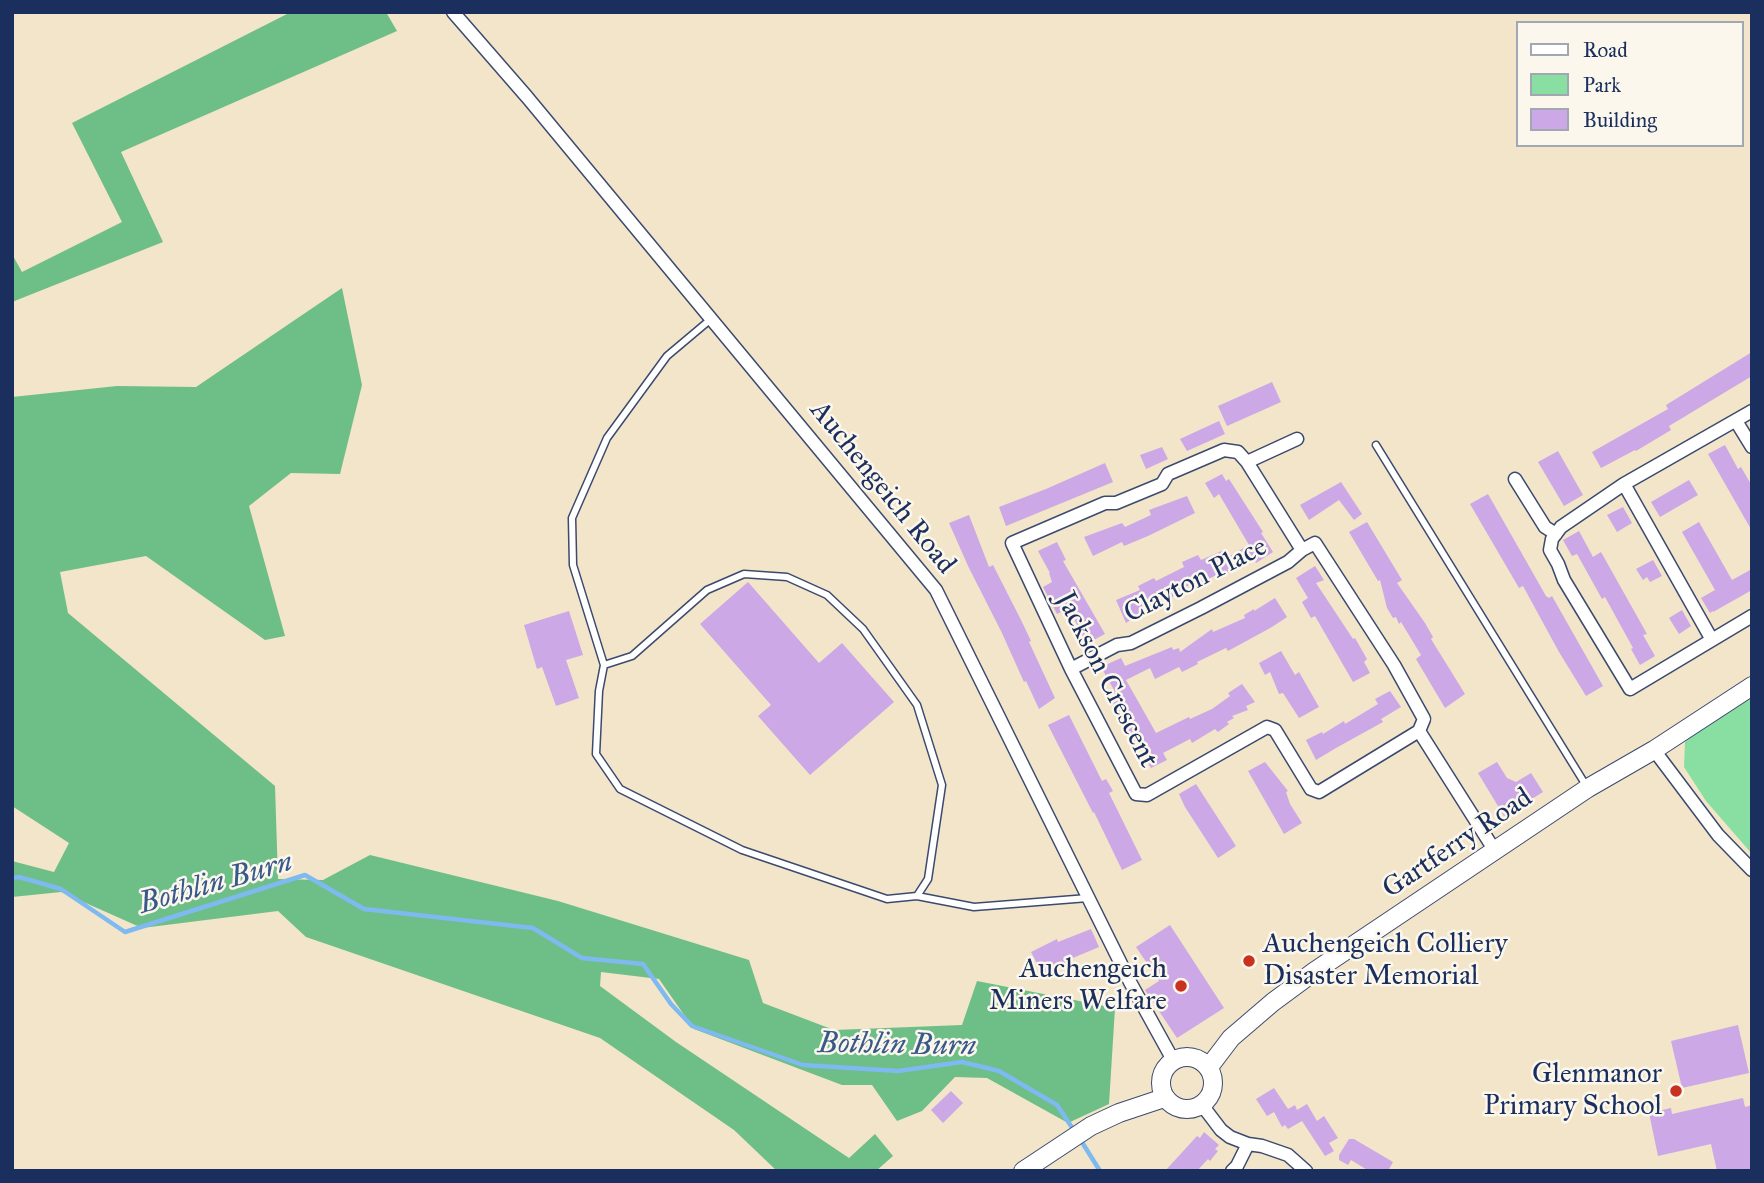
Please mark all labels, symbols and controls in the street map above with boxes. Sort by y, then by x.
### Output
legend [1516,21,1743,147]
text: Road [1583,37,1628,63]
text: Park [1583,72,1621,98]
text: Building [1583,107,1657,133]
street label: Auchengeich Road [802,395,962,581]
street label: Clayton Place [1119,531,1273,631]
street label: Jackson Crescent [1047,587,1165,773]
street label: Gartferry Road [1377,782,1539,906]
water label: Bothlin Burn [135,845,297,923]
place label: Auchengeich Colliery Disaster Memorial [1263,928,1508,994]
place label: Auchengeich Miners Welfare [989,953,1167,1019]
marker: Auchengeich Colliery Disaster Memorial [1241,953,1257,969]
marker: Auchengeich Miners Welfare [1173,978,1189,994]
water label: Bothlin Burn [818,1027,976,1065]
place label: Glenmanor Primary School [1483,1058,1662,1124]
marker: Glenmanor Primary School [1668,1083,1684,1099]

